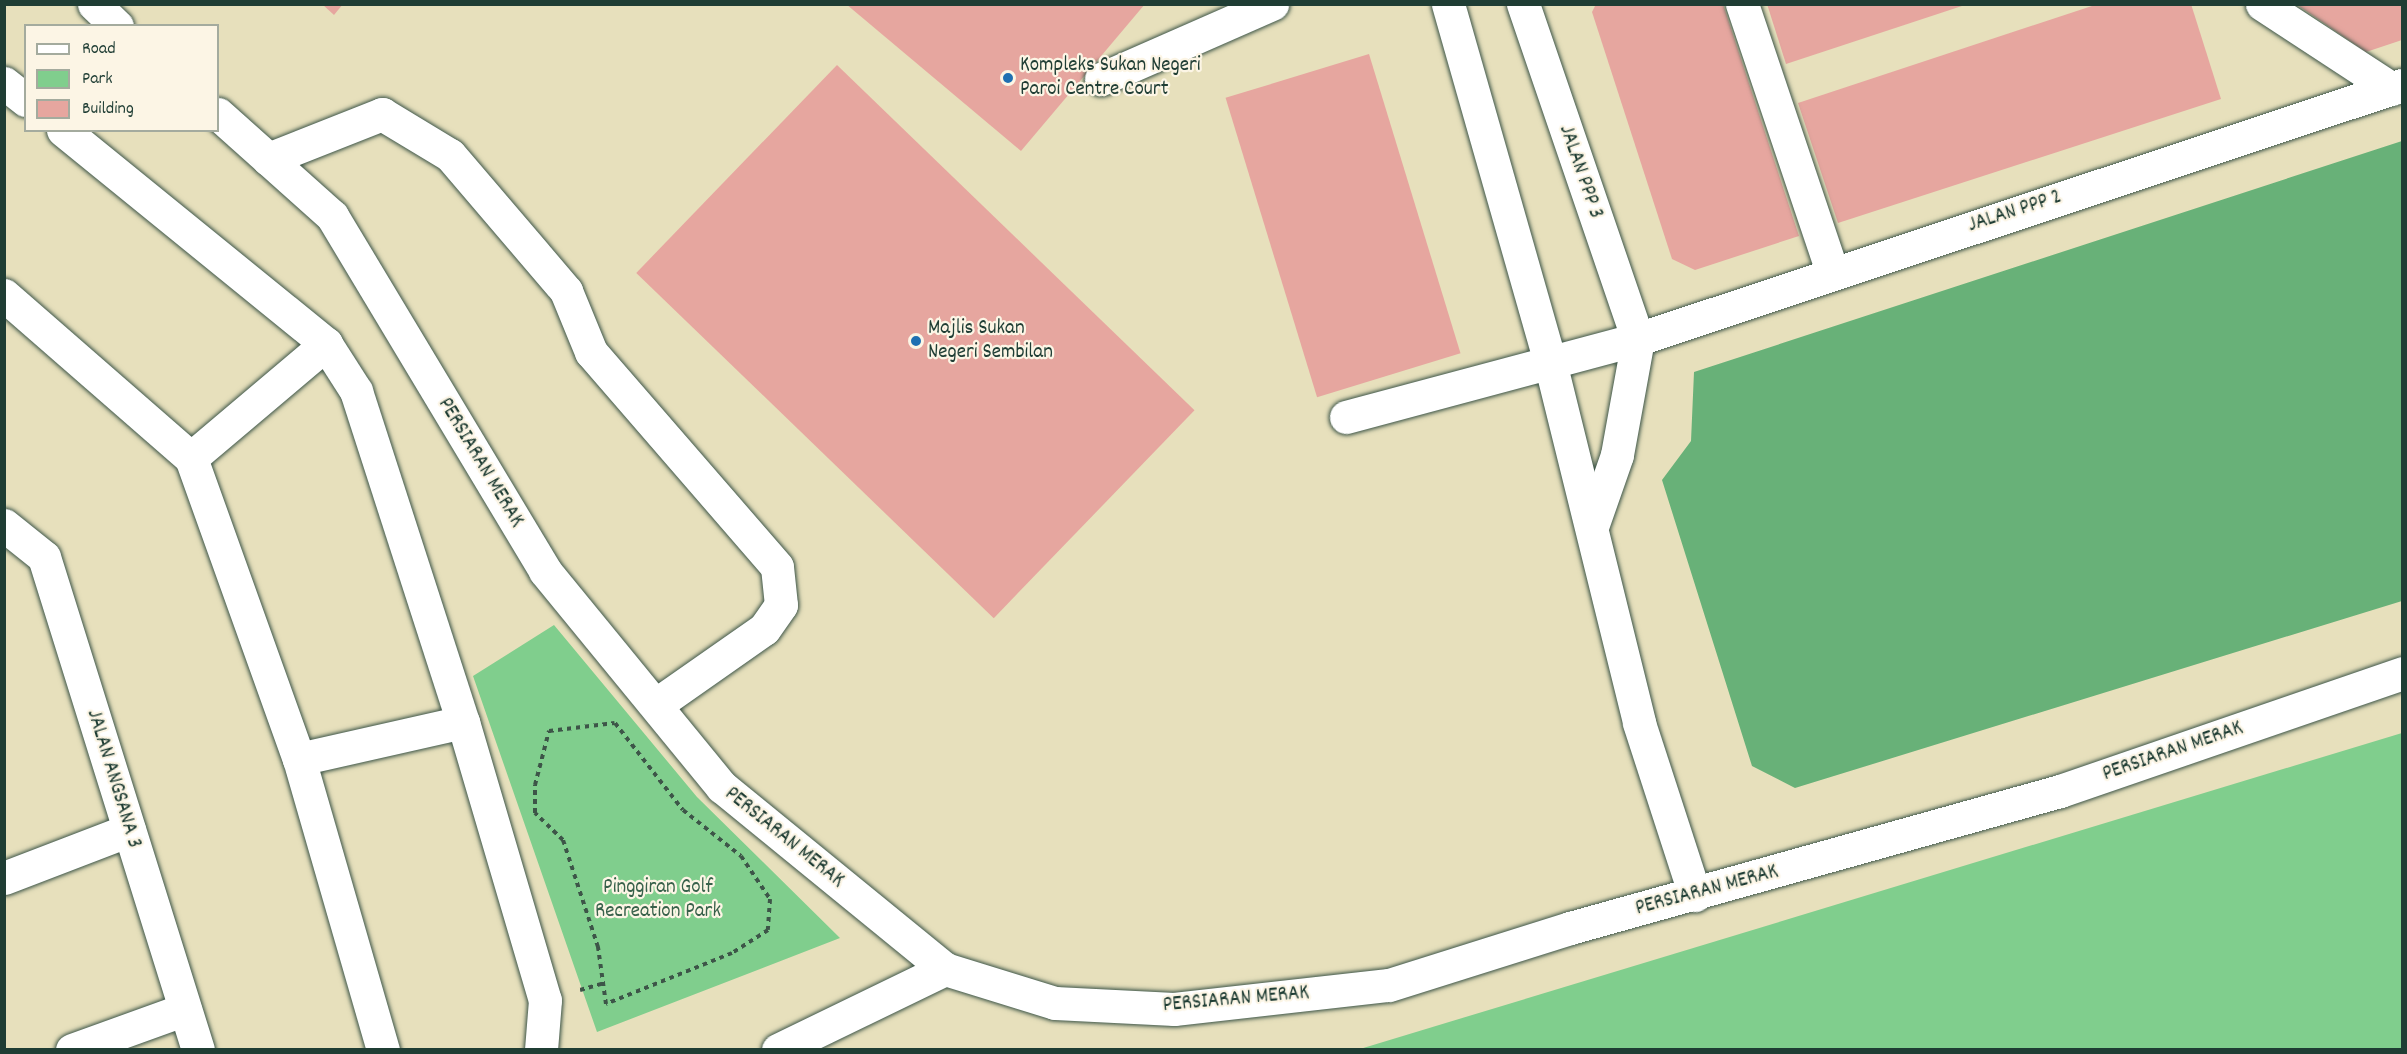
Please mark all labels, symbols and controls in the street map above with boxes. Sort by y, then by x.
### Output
legend [24,24,219,132]
text: Road [82,37,116,62]
place label: Kompleks Sukan Negeri Paroi Centre Court [1020,53,1201,103]
text: Park [82,67,113,92]
marker: Kompleks Sukan Negeri Paroi Centre Court [1001,71,1015,85]
text: Building [82,97,134,122]
street label: JALAN PPP 3 [1552,122,1608,222]
street label: JALAN PPP 2 [1965,185,2065,239]
place label: Majlis Sukan Negeri Sembilan [928,316,1053,366]
marker: Majlis Sukan Negeri Sembilan [909,334,923,348]
street label: PERSIARAN MERAK [431,394,529,532]
street label: JALAN ANGSANA 3 [80,707,146,851]
street label: PERSIARAN MERAK [2100,716,2246,788]
street label: PERSIARAN MERAK [719,782,849,894]
street label: PERSIARAN MERAK [1633,860,1781,922]
park label: Pinggiran Golf Recreation Park [595,875,721,925]
street label: PERSIARAN MERAK [1162,981,1310,1019]

